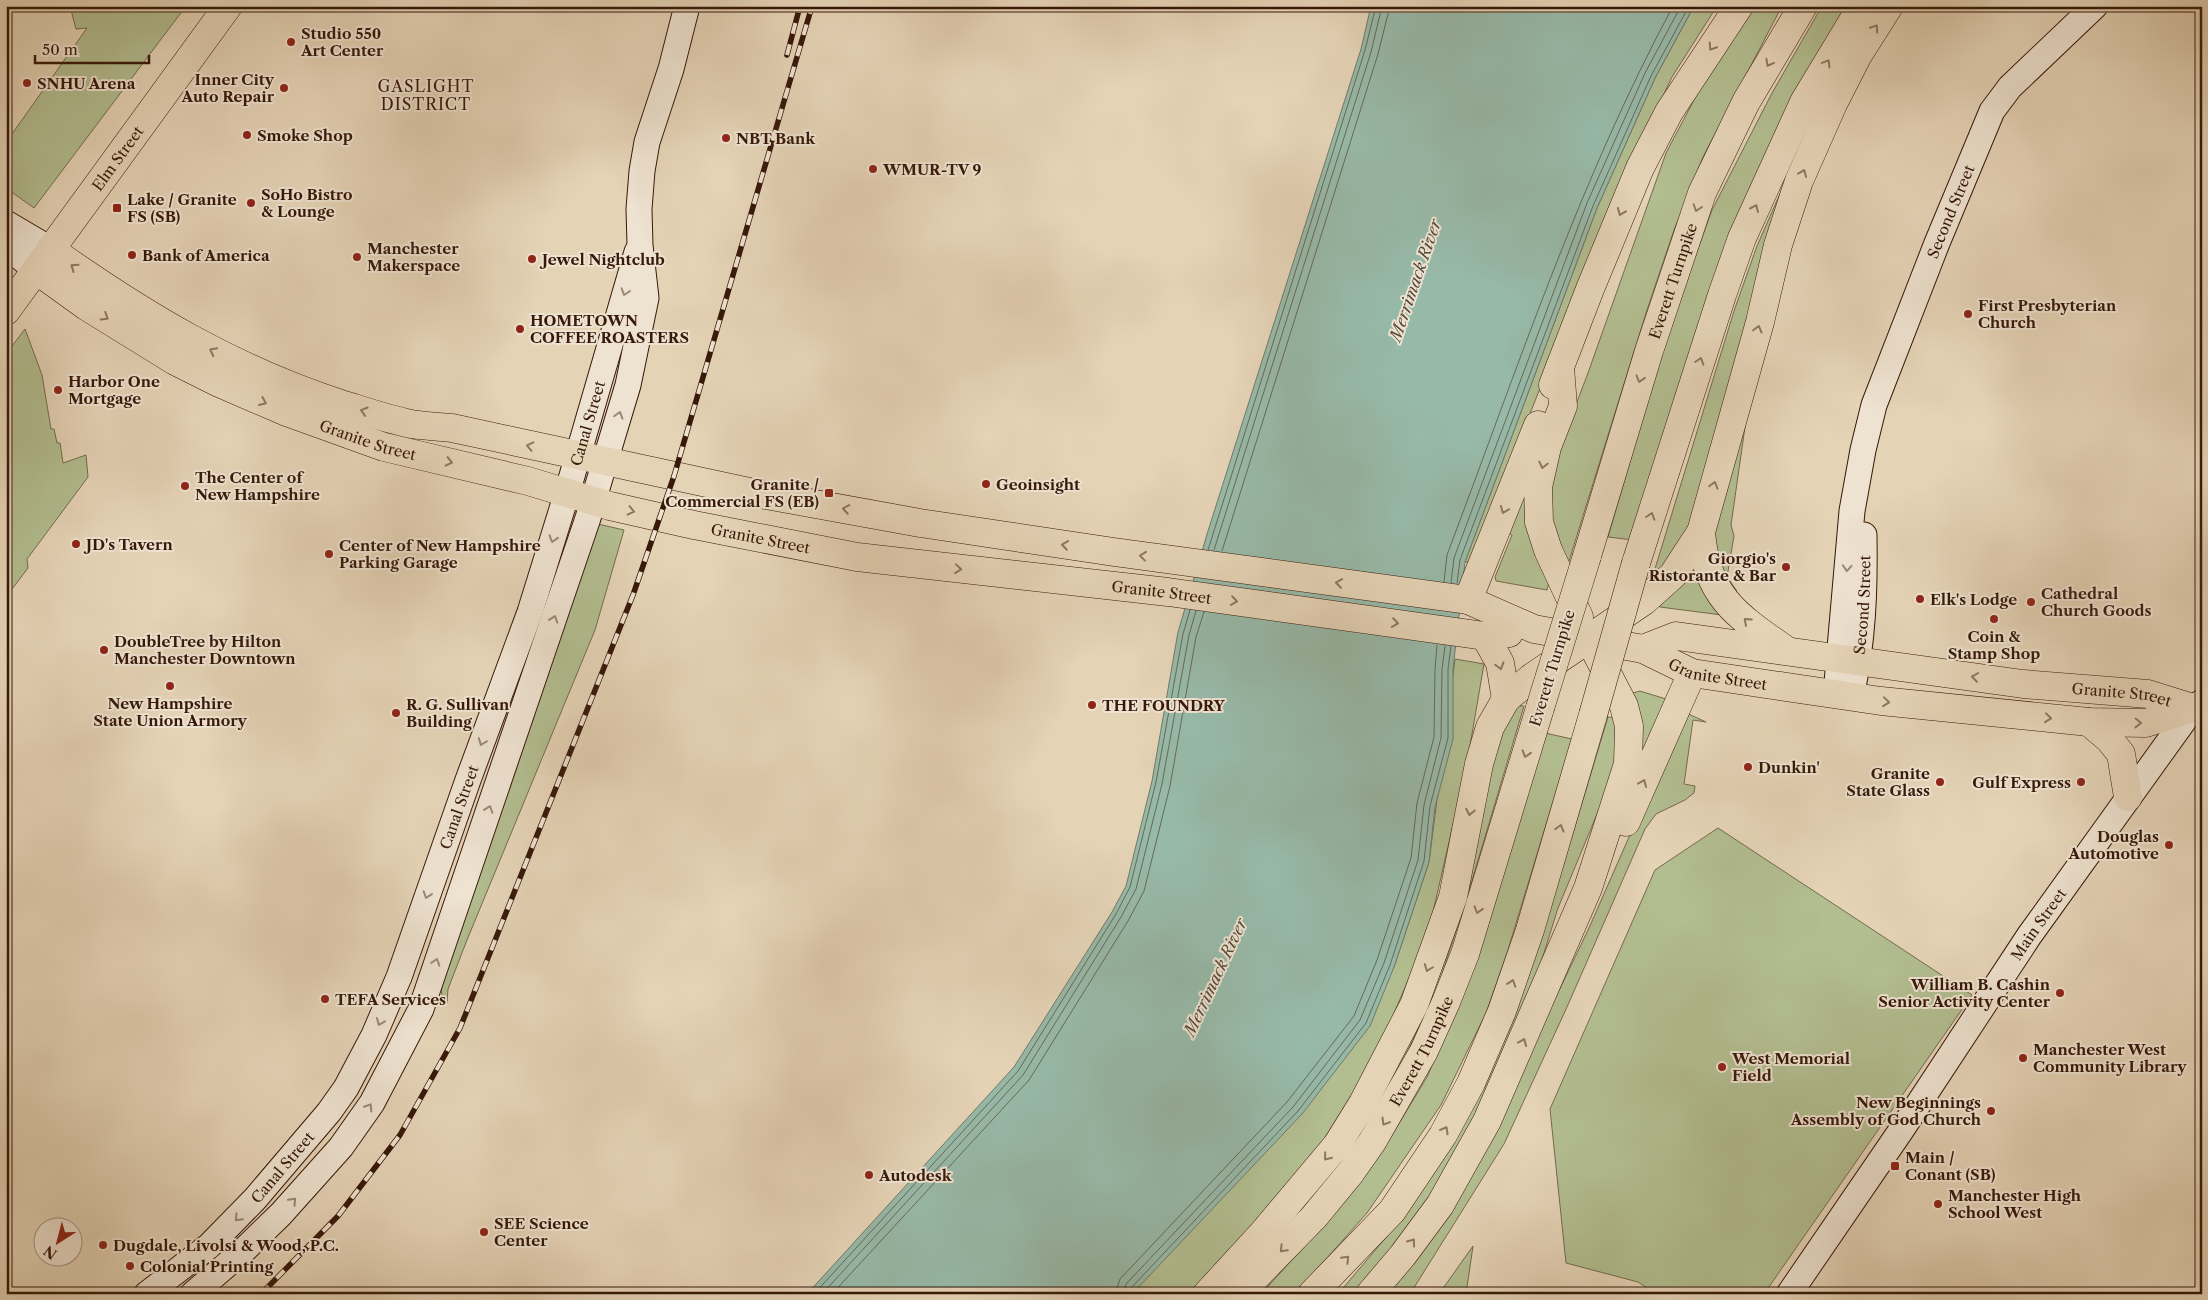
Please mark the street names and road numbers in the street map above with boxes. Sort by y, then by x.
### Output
street label: Elm Street [87,122,147,194]
street label: Second Street [1922,161,1978,261]
street label: Everett Turnpike [1644,221,1701,341]
street label: Canal Street [566,378,609,468]
street label: Granite Street [317,415,419,464]
street label: Granite Street [709,519,812,557]
street label: Second Street [1849,555,1874,656]
street label: Granite Street [1111,576,1213,608]
street label: Everett Turnpike [1525,607,1579,729]
street label: Granite Street [1666,654,1769,694]
street label: Granite Street [2071,678,2174,710]
street label: Canal Street [435,762,482,852]
street label: Main Street [2006,884,2070,964]
street label: Everett Turnpike [1385,993,1457,1109]
street label: Canal Street [246,1127,318,1207]

